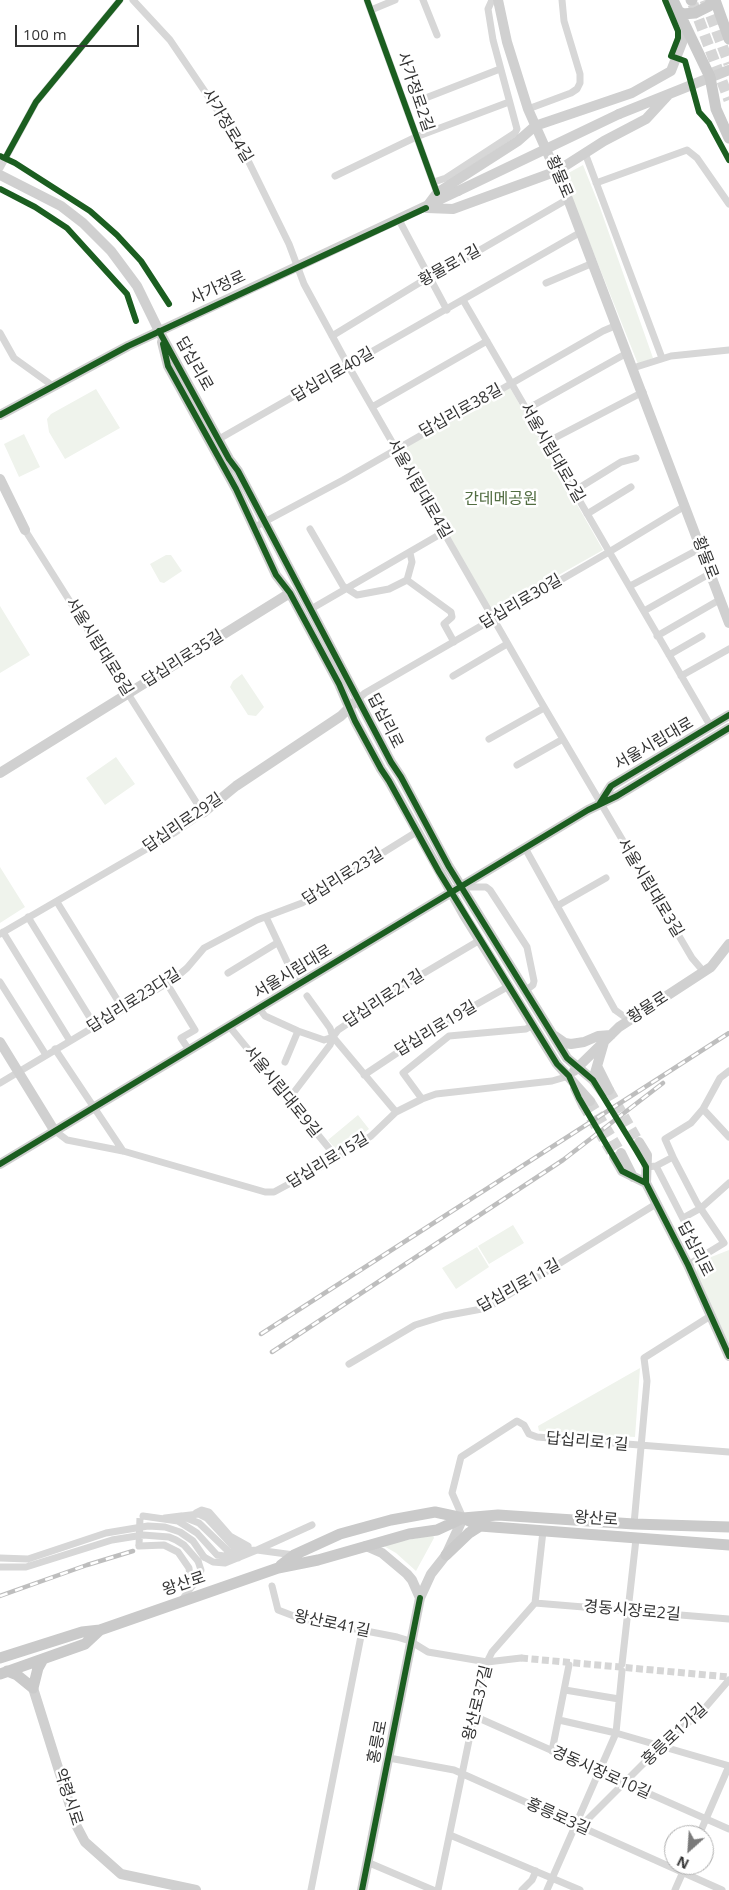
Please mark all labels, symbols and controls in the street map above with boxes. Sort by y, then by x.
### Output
scale bar [18,15,141,47]
text: 100 m [23,24,67,44]
street label: 사가정로2길 [392,50,438,134]
street label: 사가정로4길 [197,86,257,166]
street label: 황물로 [542,153,576,201]
street label: 황물로1길 [416,241,484,291]
street label: 사가정로 [187,267,249,309]
street label: 답십리로 [171,334,217,394]
street label: 답십리로40길 [288,344,378,406]
street label: 답십리로38길 [416,380,506,442]
street label: 서울시립대로2길 [516,400,588,506]
street label: 서울시립대로4길 [383,436,455,542]
park label: 간데메공원 [464,489,538,509]
street label: 황물로 [688,534,722,582]
street label: 답십리로30길 [476,571,566,633]
street label: 서울시립대로8길 [61,594,137,700]
street label: 답십리로35길 [139,627,227,691]
street label: 답십리로 [363,690,407,752]
street label: 서울시립대로 [611,714,697,774]
street label: 답십리로29길 [140,789,226,857]
street label: 서울시립대로3길 [613,835,687,941]
street label: 답십리로23길 [299,845,387,909]
street label: 서울시립대로 [250,941,336,1003]
street label: 답십리로23다길 [84,965,184,1037]
street label: 답십리로21길 [340,966,428,1032]
street label: 황물로 [624,988,672,1028]
street label: 답십리로19길 [392,997,480,1061]
street label: 서울시립대로9길 [239,1042,325,1142]
street label: 답십리로15길 [284,1129,372,1193]
street label: 답십리로 [673,1218,717,1280]
street label: 답십리로11길 [474,1255,564,1317]
street label: 답십리로1길 [545,1429,629,1455]
street label: 왕산로 [573,1508,619,1530]
street label: 왕산로 [160,1568,208,1600]
street label: 경동시장로2길 [583,1597,681,1625]
street label: 왕산로41길 [292,1607,372,1641]
street label: 왕산로37길 [459,1663,497,1743]
street label: 홍릉로1가길 [638,1700,712,1770]
street label: 홍릉로 [364,1718,392,1766]
street label: 경동시장로10길 [548,1743,654,1803]
street label: 약령시로 [50,1766,86,1828]
street label: 홍릉로3길 [523,1794,593,1840]
north arrow [664,1825,714,1875]
text: N [673,1852,692,1874]

